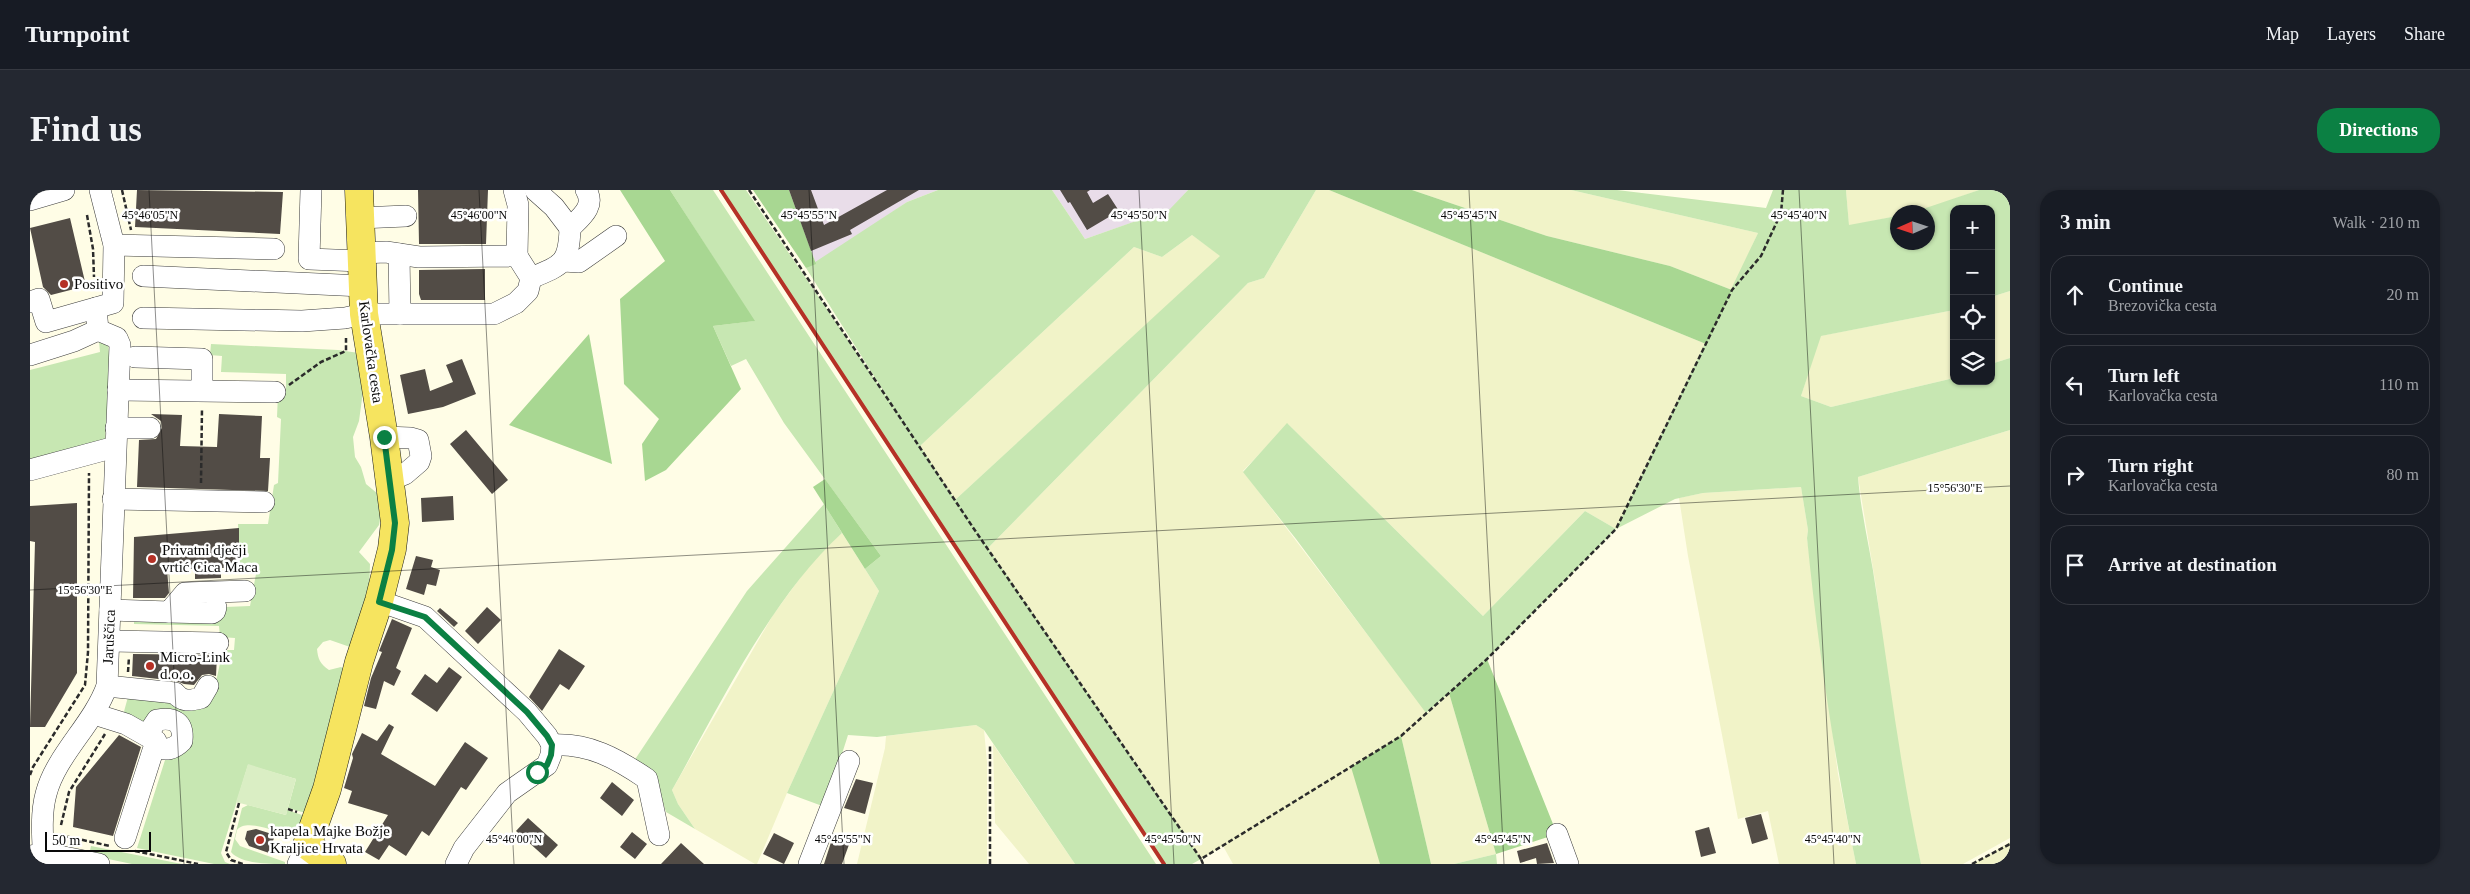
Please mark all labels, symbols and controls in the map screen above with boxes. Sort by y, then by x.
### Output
text: Turnpoint [25,21,130,47]
text: Map [2266,24,2299,44]
text: Layers [2327,24,2376,44]
text: Share [2404,24,2445,44]
button: Directions [2317,108,2440,153]
text: Find us [30,110,142,149]
north arrow [1890,205,1935,250]
map controls [1950,205,1995,385]
button: + [1950,205,1995,250]
text: 45°46'05"N [122,208,179,222]
text: 45°46'00"N [451,208,508,222]
text: 45°45'55"N [781,208,838,222]
text: 45°45'50"N [1111,208,1168,222]
text: 45°45'45"N [1441,208,1498,222]
text: 45°45'40"N [1771,208,1828,222]
text: 3 min [2060,210,2111,234]
text: Walk · 210 m [2333,214,2420,231]
button: − [1950,250,1995,295]
text: Continue [2108,275,2183,296]
place label: Positivo [74,276,123,292]
marker: Positivo [58,278,70,290]
icon: ahead [2061,281,2089,309]
text: 20 m [2387,286,2419,303]
button: locate [1950,295,1995,340]
text: Brezovička cesta [2108,297,2217,314]
street label: Karlovačka cesta [356,300,386,404]
button: layers [1950,340,1995,385]
text: Turn left [2108,365,2180,386]
icon: left [2061,371,2089,399]
text: 110 m [2379,376,2419,393]
text: Karlovačka cesta [2108,387,2218,404]
route end [373,426,396,449]
text: Turn right [2108,455,2193,476]
icon: right [2061,461,2089,489]
text: 80 m [2387,466,2419,483]
text: Karlovačka cesta [2108,477,2218,494]
text: 15°56'30"E [1927,481,1983,495]
place label: Privatni dječji vrtić Cica Maca [162,542,258,575]
icon: arrive [2061,551,2089,579]
marker: Privatni dječji vrtić Cica Maca [146,553,158,565]
text: Arrive at destination [2108,554,2277,575]
text: 15°56'30"E [57,583,113,597]
street label: Jaruščica [100,609,118,665]
place label: Micro-Link d.o.o. [160,649,230,682]
marker: Micro-Link d.o.o. [144,660,156,672]
route start [526,761,549,784]
place label: kapela Majke Božje Kraljice Hrvata [270,823,390,856]
scale bar [45,829,151,852]
text: 45°46'00"N [486,832,543,846]
text: 45°45'55"N [815,832,872,846]
text: 45°45'50"N [1145,832,1202,846]
text: 45°45'45"N [1475,832,1532,846]
text: 45°45'40"N [1805,832,1862,846]
text: 50 m [52,833,80,848]
marker: kapela Majke Božje Kraljice Hrvata [254,834,266,846]

